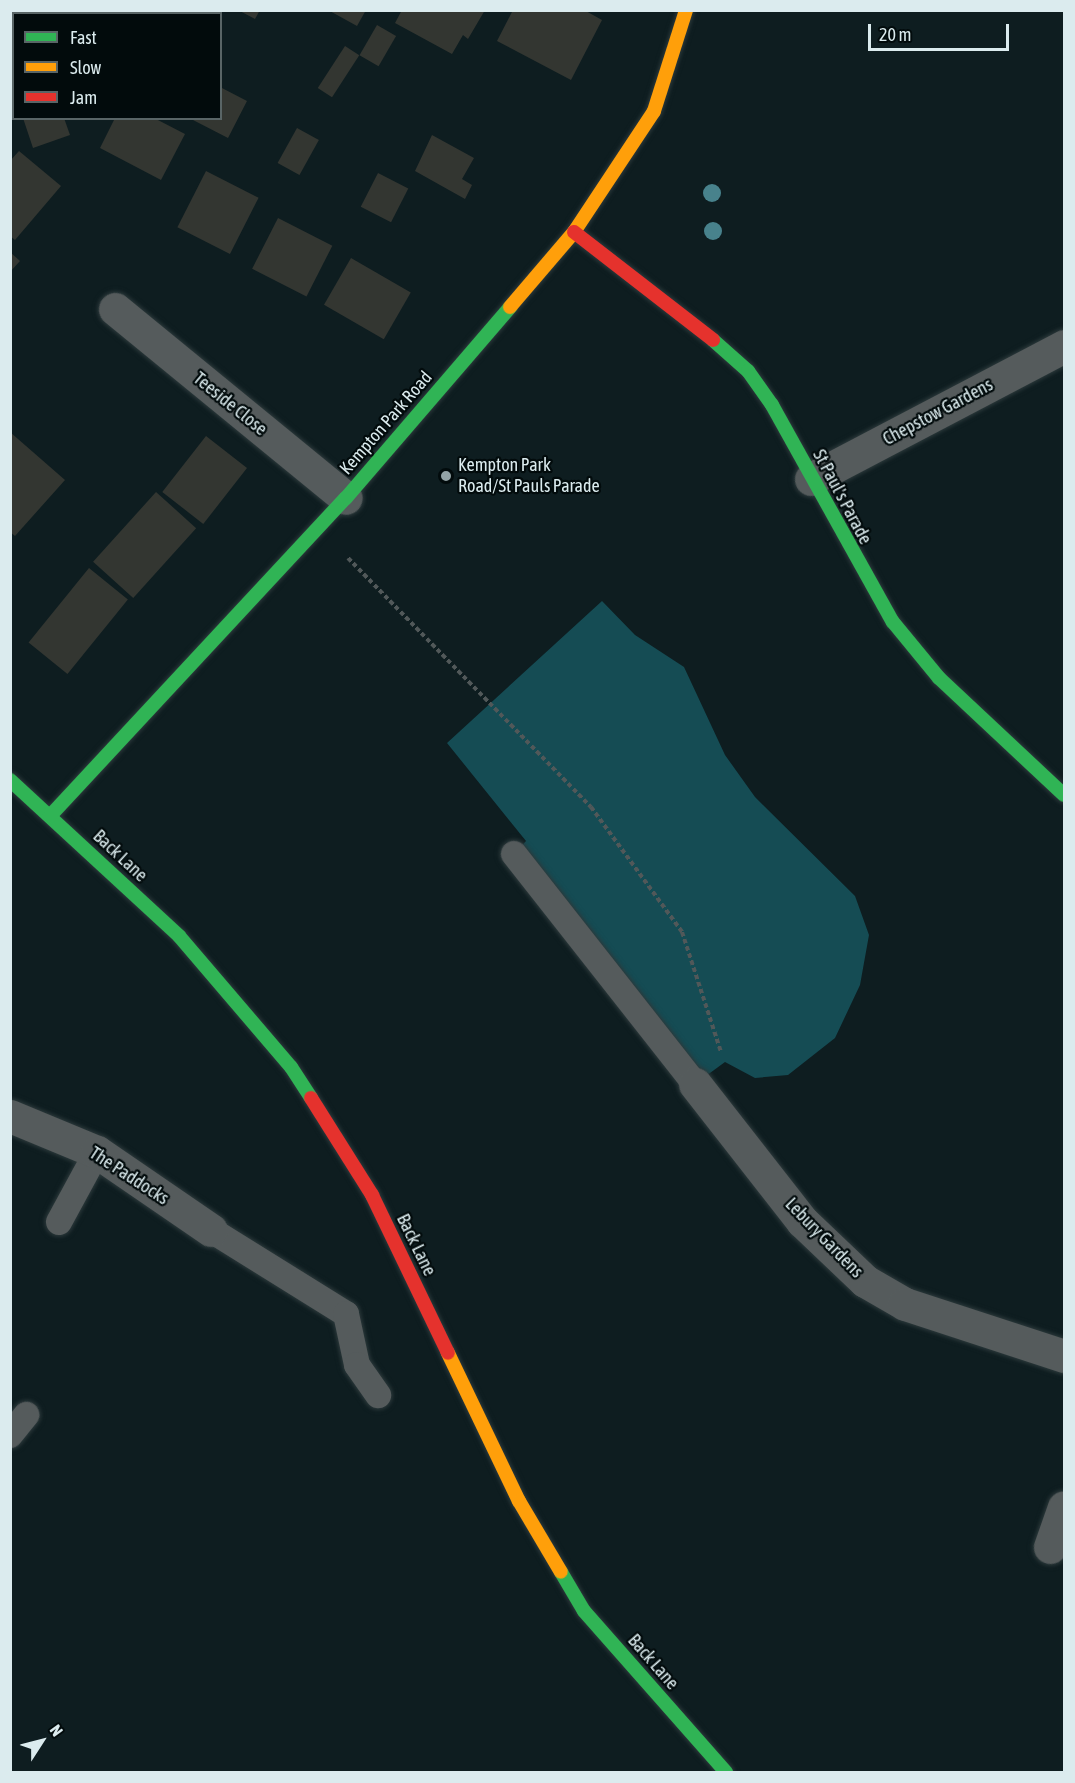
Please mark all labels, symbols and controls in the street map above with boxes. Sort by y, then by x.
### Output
legend [12,12,222,120]
scale bar [871,12,1012,50]
text: 20 m [879,24,911,45]
text: Fast [70,27,97,48]
text: Slow [70,57,101,78]
text: Jam [70,87,97,108]
street label: Kempton Park Road [335,367,437,479]
street label: Teeside Close [189,368,271,440]
street label: Chepstow Gardens [879,374,997,450]
street label: St Paul's Parade [808,446,876,548]
place label: Kempton Park Road/St Pauls Parade [458,455,600,498]
marker: Kempton Park Road/St Pauls Parade [439,469,453,483]
street label: Back Lane [88,826,152,886]
street label: The Paddocks [85,1142,173,1210]
street label: Lebury Gardens [781,1194,867,1282]
street label: Back Lane [392,1211,440,1279]
street label: Back Lane [623,1630,683,1694]
north arrow [12,1711,72,1771]
text: N [46,1721,67,1740]

